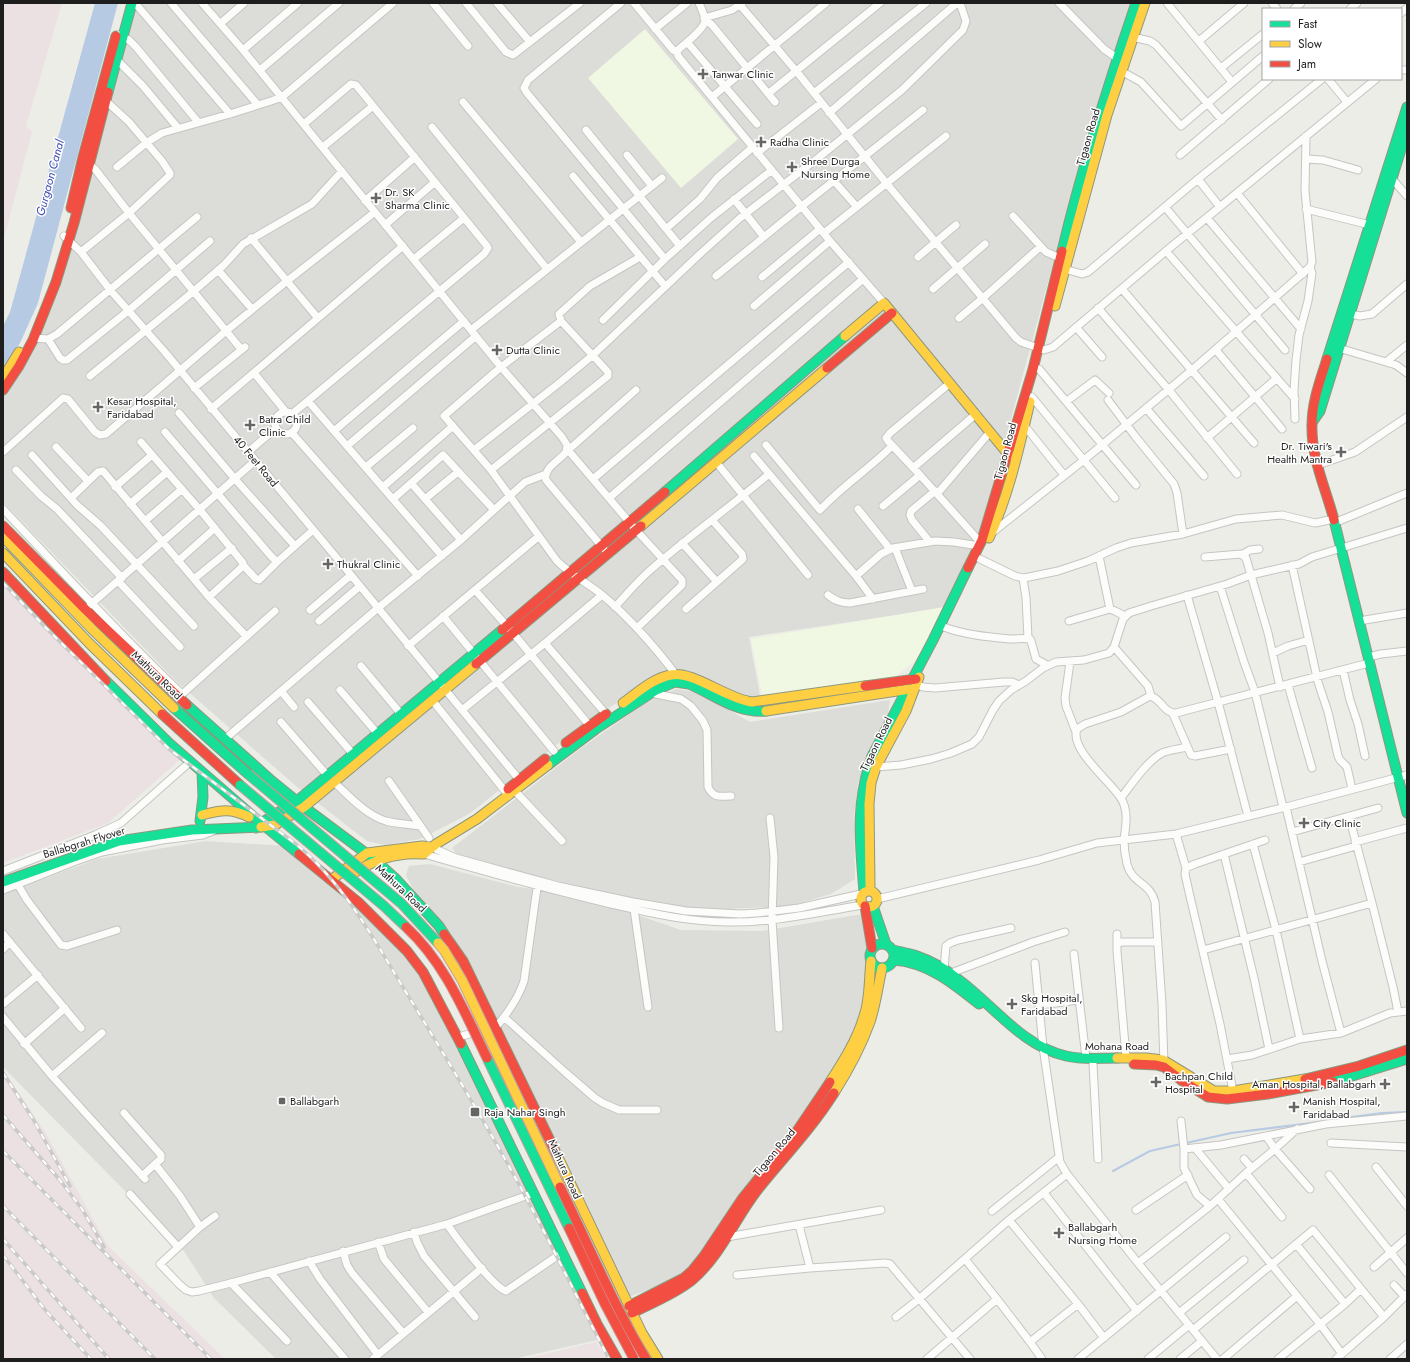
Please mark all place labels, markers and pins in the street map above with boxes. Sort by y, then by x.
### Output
place label: Tanwar Clinic [712,66,774,82]
marker: Tanwar Clinic [697,68,709,80]
place label: Radha Clinic [770,134,829,150]
marker: Radha Clinic [755,136,767,148]
place label: Shree Durga Nursing Home [801,153,870,182]
marker: Shree Durga Nursing Home [786,161,798,173]
place label: Dr. SK Sharma Clinic [385,184,450,213]
marker: Dr. SK Sharma Clinic [370,192,382,204]
place label: Dutta Clinic [506,342,560,358]
marker: Dutta Clinic [491,344,503,356]
place label: Kesar Hospital, Faridabad [107,393,177,422]
marker: Kesar Hospital, Faridabad [92,401,104,413]
place label: Batra Child Clinic [259,411,310,440]
marker: Batra Child Clinic [244,419,256,431]
place label: Dr. Tiwari's Health Mantra [1267,438,1333,467]
marker: Dr. Tiwari's Health Mantra [1335,446,1347,458]
place label: Thukral Clinic [337,556,400,572]
marker: Thukral Clinic [322,558,334,570]
place label: City Clinic [1313,815,1361,831]
marker: City Clinic [1298,817,1310,829]
place label: Skg Hospital, Faridabad [1021,990,1083,1019]
marker: Skg Hospital, Faridabad [1006,998,1018,1010]
place label: Bachpan Child Hospital [1165,1068,1233,1097]
marker: Bachpan Child Hospital [1150,1076,1162,1088]
place label: Aman Hospital, Ballabgarh [1252,1076,1376,1092]
marker: Aman Hospital, Ballabgarh [1379,1078,1391,1090]
place label: Ballabgarh [290,1093,339,1109]
place label: Manish Hospital, Faridabad [1303,1093,1381,1122]
marker: Ballabgarh [277,1096,287,1106]
marker: Manish Hospital, Faridabad [1288,1101,1300,1113]
place label: Raja Nahar Singh [484,1104,565,1120]
marker: Raja Nahar Singh [469,1106,481,1118]
place label: Ballabgarh Nursing Home [1068,1219,1137,1248]
marker: Ballabgarh Nursing Home [1053,1227,1065,1239]

